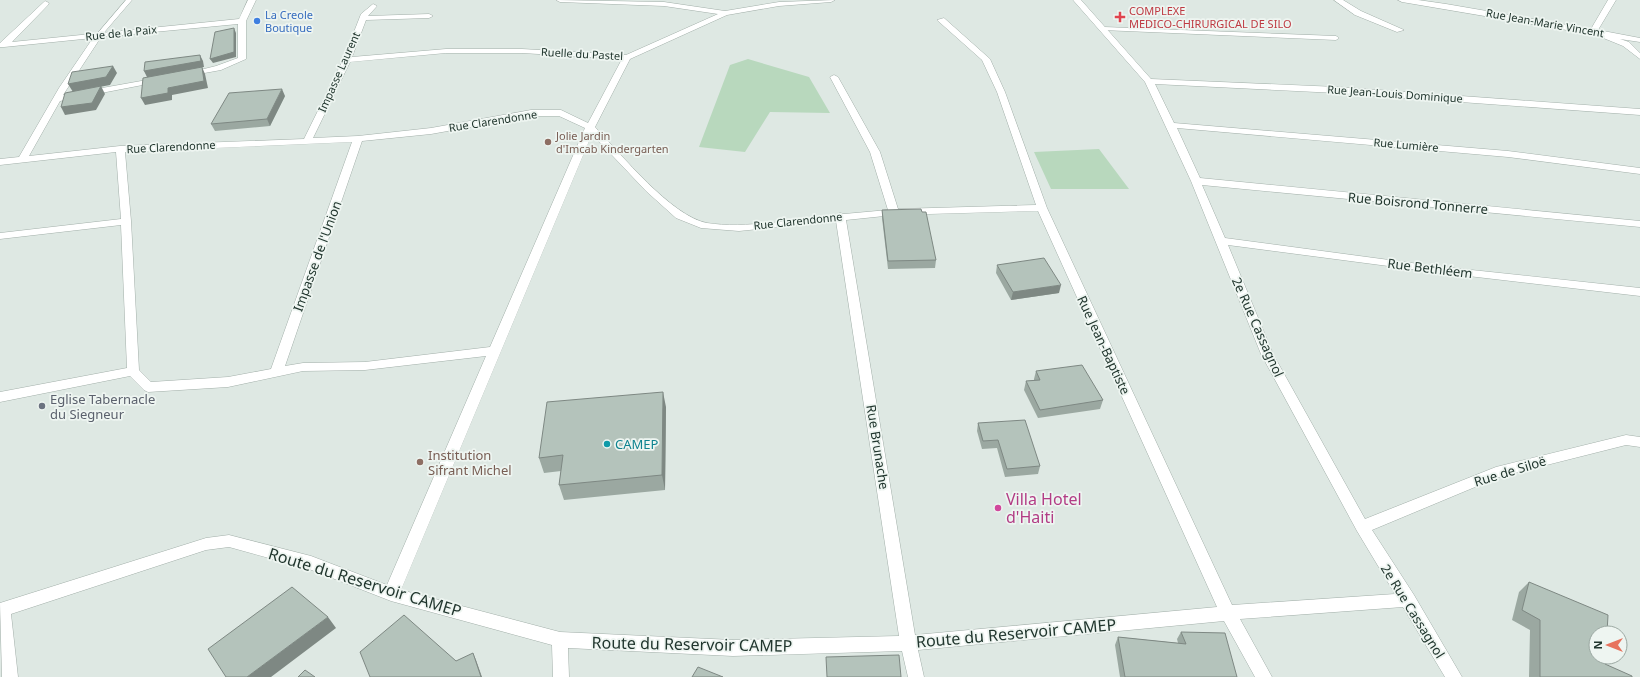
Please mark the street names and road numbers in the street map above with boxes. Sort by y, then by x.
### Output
street label: Rue Jean-Marie Vincent [1485,5,1605,40]
street label: Rue de la Paix [84,21,158,44]
street label: Impasse Laurent [314,29,363,114]
street label: Ruelle du Pastel [541,44,623,63]
street label: Rue Jean-Louis Dominique [1327,81,1463,106]
street label: Rue Clarendonne [448,106,538,135]
street label: Rue Lumière [1373,134,1439,155]
street label: Rue Clarendonne [126,137,216,156]
street label: Rue Boisrond Tonnerre [1347,188,1489,218]
street label: Impasse de l'Union [289,198,345,314]
street label: Rue Clarendonne [753,208,843,233]
street label: Rue Bethléem [1386,254,1474,282]
street label: 2e Rue Cassagnol [1228,274,1288,380]
street label: Rue Jean-Baptiste [1073,293,1135,397]
street label: Rue Brunache [862,403,894,491]
street label: Rue de Siloë [1472,451,1548,491]
street label: Route du Reservoir CAMEP [266,542,464,622]
street label: 2e Rue Cassagnol [1377,561,1449,661]
street label: Route du Reservoir CAMEP [915,613,1117,653]
street label: Route du Reservoir CAMEP [591,631,793,657]

